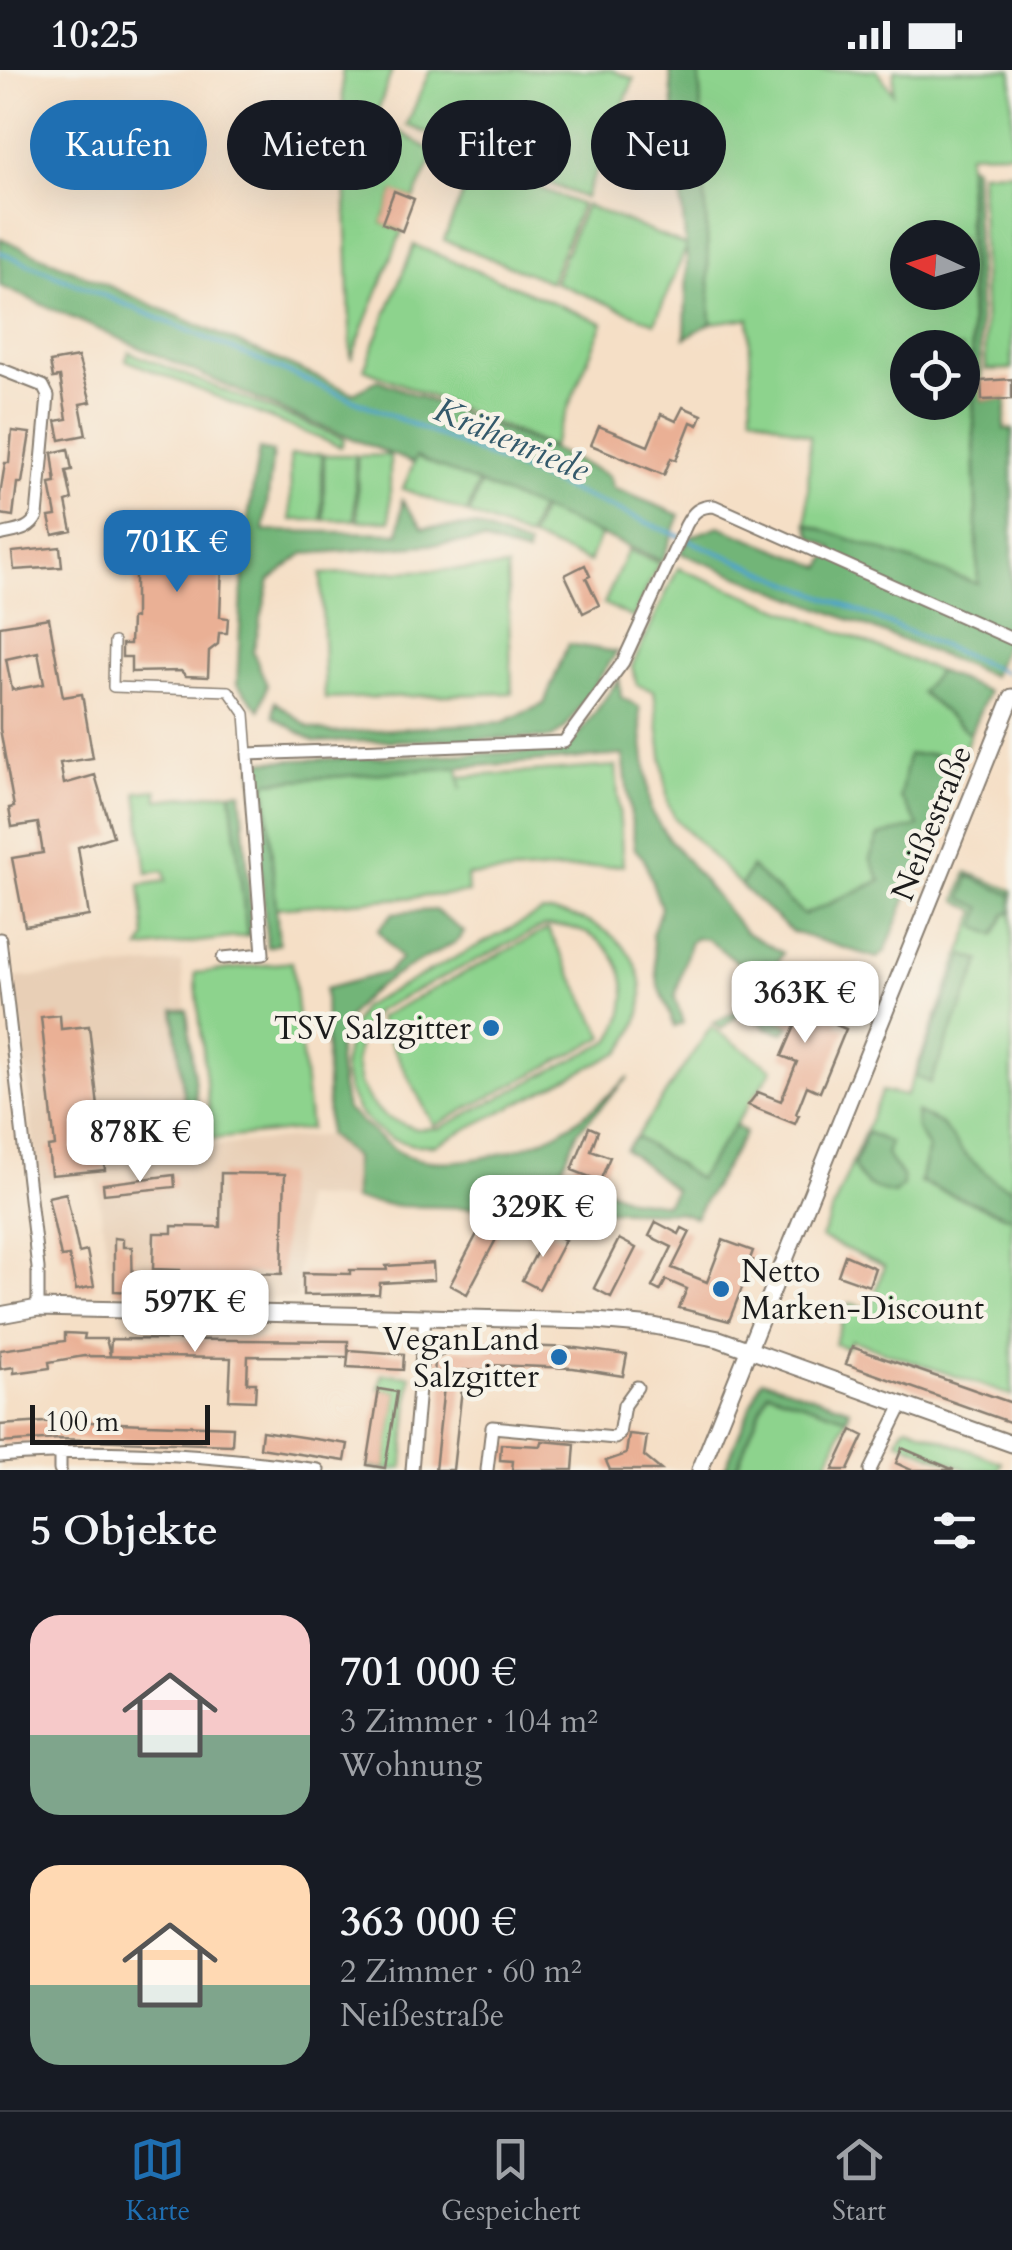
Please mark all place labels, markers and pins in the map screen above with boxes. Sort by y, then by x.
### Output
pin: 701K € [96,510,258,595]
pin: 363K € [724,961,886,1046]
place label: TSV Salzgitter [274,1007,471,1051]
marker: TSV Salzgitter [480,1017,502,1039]
pin: 878K € [59,1100,221,1185]
pin: 329K € [462,1175,624,1260]
place label: Netto Marken-Discount [741,1250,984,1331]
pin: 597K € [114,1270,276,1355]
marker: Netto Marken-Discount [710,1278,732,1300]
place label: VeganLand Salzgitter [383,1318,539,1399]
marker: VeganLand Salzgitter [548,1346,570,1368]

